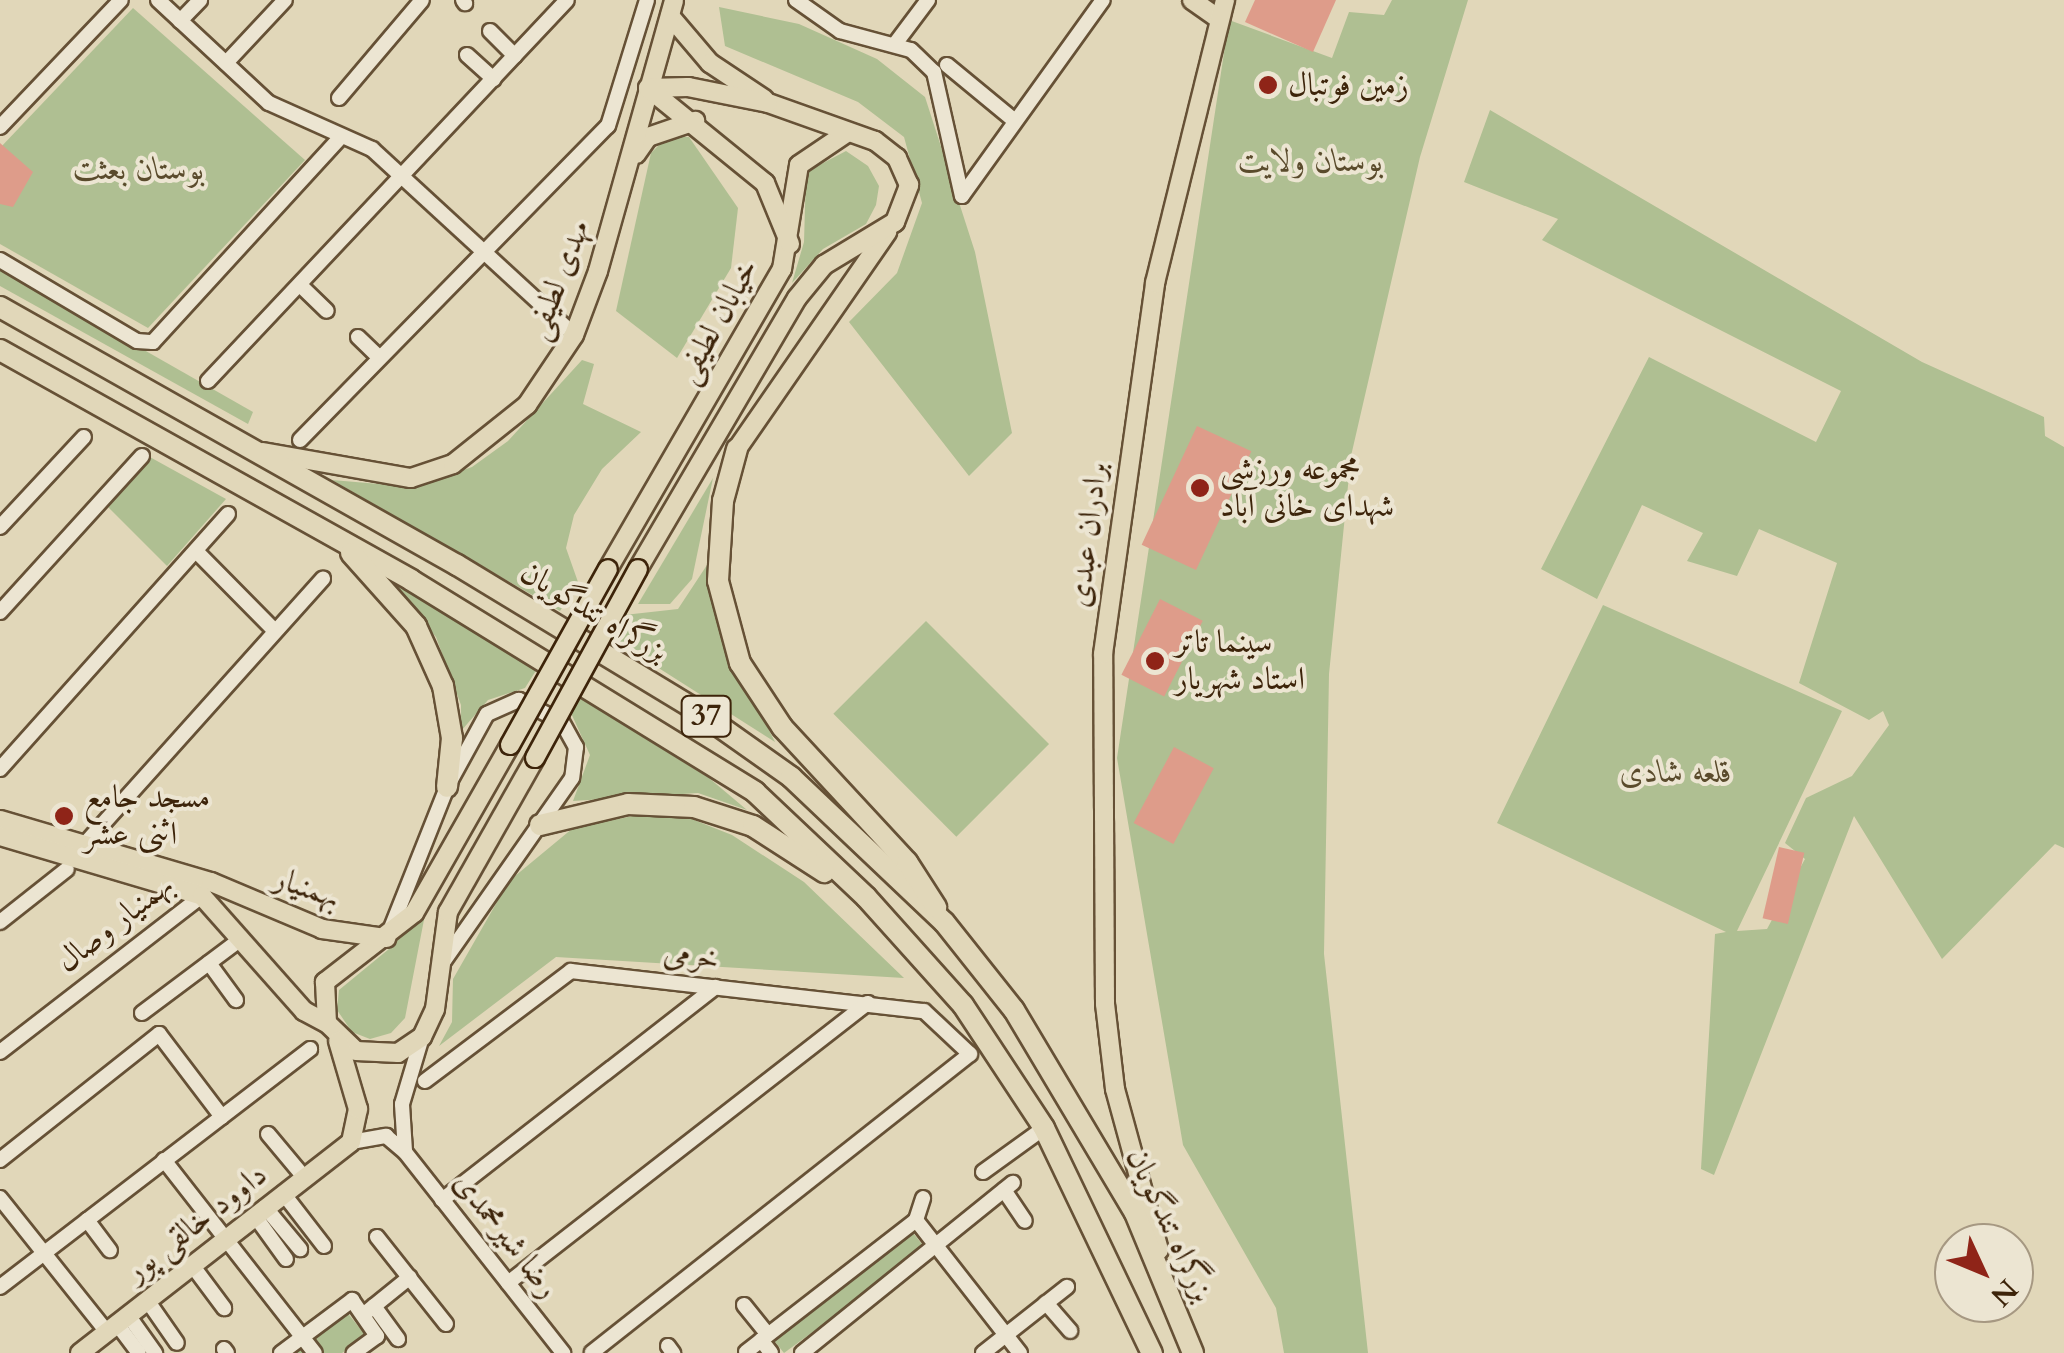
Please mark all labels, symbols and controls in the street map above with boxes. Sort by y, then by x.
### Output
place label: زمین فوتبال [1288,66,1409,104]
marker: زمین فوتبال [1257,74,1279,96]
park label: بوستان ولایت [1238,142,1384,180]
park label: بوستان بعثت [73,150,205,188]
street label: مهدی لطیفی [518,215,598,345]
street label: خیابان لطیفی [667,252,767,390]
place label: مجموعه ورزشی شهدای خانی آباد [1220,451,1394,526]
street label: برادران عبدی [1060,460,1116,610]
marker: مجموعه ورزشی شهدای خانی آباد [1189,477,1211,499]
street label: بزرگراه تندگویان [513,553,675,671]
place label: سینما تاتر استاد شهریار [1175,624,1305,699]
marker: سینما تاتر استاد شهریار [1144,650,1166,672]
road number: 37 [678,691,734,741]
park label: قلعه شادی [1620,753,1732,791]
place label: مسجد جامع اثنی عشر [84,779,210,854]
marker: مسجد جامع اثنی عشر [53,805,75,827]
street label: بهمنیار [269,859,345,917]
street label: بهمنیار وصال [49,865,181,981]
street label: خرمی [661,934,721,978]
street label: بزرگراه تندگویان [1118,1142,1222,1308]
street label: داوود خالقی پور [117,1156,275,1290]
street label: رضا شیرمحمدی [445,1164,567,1306]
north arrow [1934,1223,2034,1323]
text: N [1982,1271,2026,1314]

